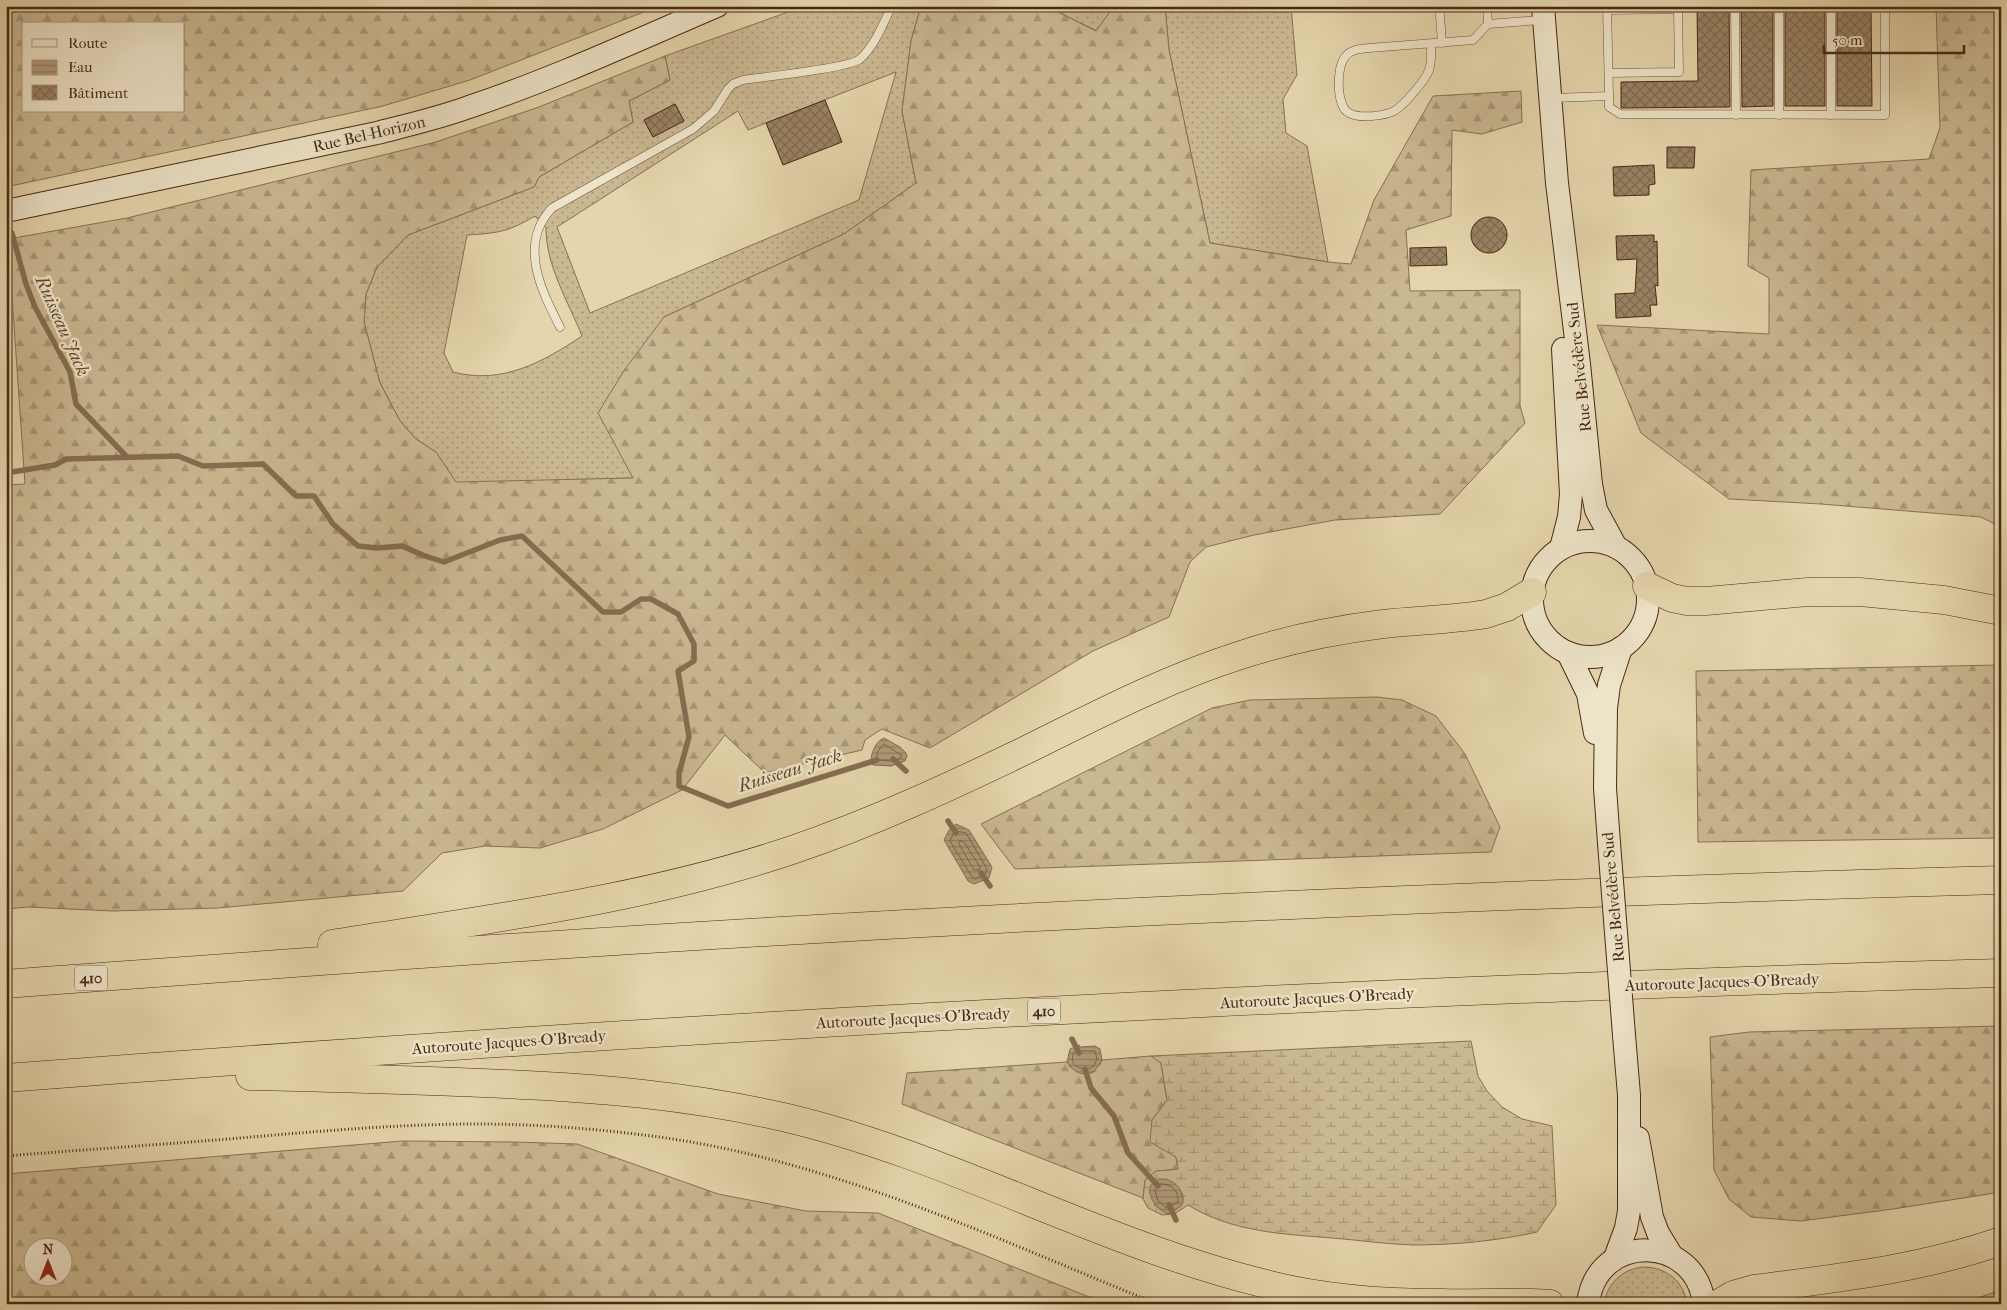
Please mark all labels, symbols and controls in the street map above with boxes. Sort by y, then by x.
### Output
legend [22,22,185,112]
scale bar [1824,22,1964,54]
text: 50 m [1832,31,1863,49]
text: Route [68,34,108,52]
text: Eau [68,58,93,76]
text: Bâtiment [68,84,129,102]
street label: Rue Bel-Horizon [311,112,428,156]
water label: Ruisseau Jack [30,272,93,379]
street label: Rue Belvédère Sud [1563,301,1595,433]
water label: Ruisseau Jack [735,745,844,797]
street label: Rue Belvédère Sud [1598,831,1628,963]
road number: 410 [75,966,107,990]
street label: Autoroute Jacques-O'Bready [1623,969,1820,995]
street label: Autoroute Jacques-O'Bready [1218,983,1415,1013]
road number: 410 [1028,998,1060,1024]
street label: Autoroute Jacques-O'Bready [814,1003,1011,1033]
street label: Autoroute Jacques-O'Bready [410,1026,607,1058]
north arrow [22,1238,72,1288]
text: N [43,1241,54,1258]

